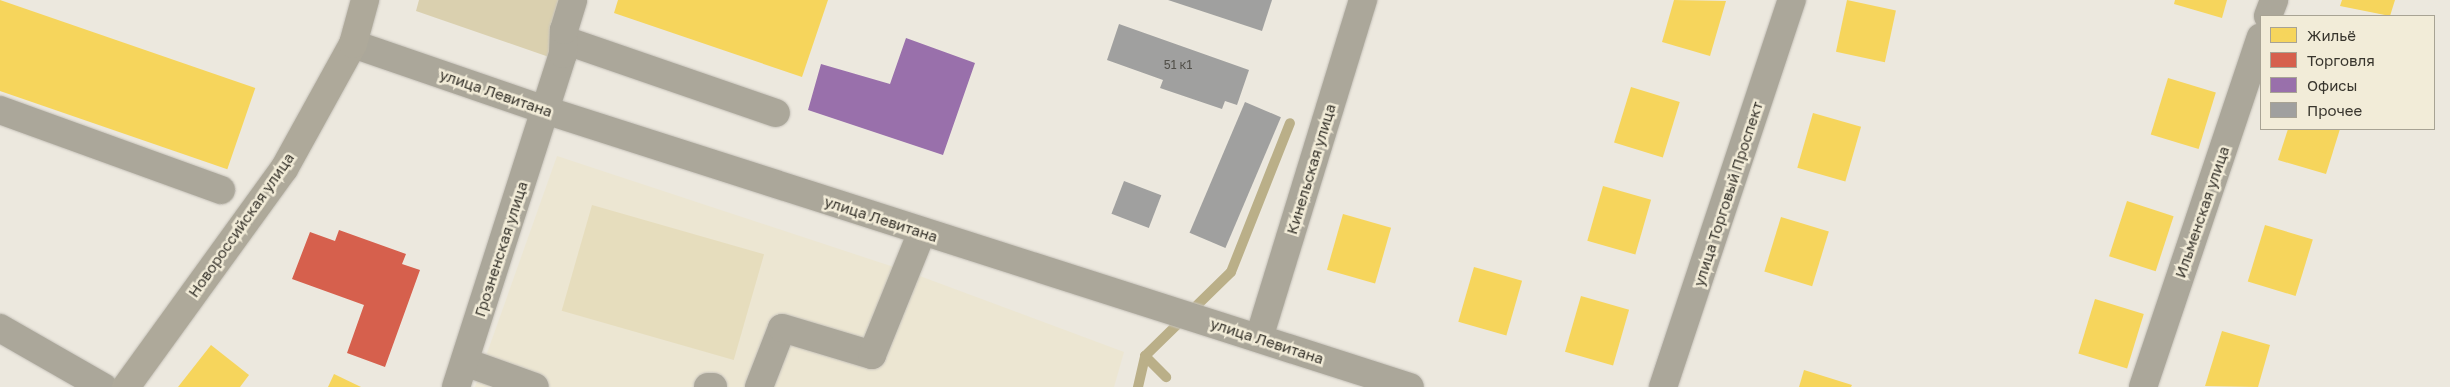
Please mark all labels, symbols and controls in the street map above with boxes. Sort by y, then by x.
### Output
legend [2260,15,2435,130]
text: Жильё [2307,26,2356,44]
text: Торговля [2307,51,2375,69]
house number: 51 к1 [1164,58,1192,72]
street label: улица Левитана [437,65,555,121]
text: Офисы [2307,76,2357,94]
street label: улица Торговый Проспект [1690,99,1766,289]
text: Прочее [2307,101,2362,119]
street label: Кинельская улица [1283,102,1339,236]
street label: Ильменская улица [2171,144,2233,280]
street label: Новороссийская улица [184,149,298,301]
street label: Грозненская улица [471,179,531,319]
street label: улица Левитана [822,192,940,246]
street label: улица Левитана [1208,314,1326,368]

